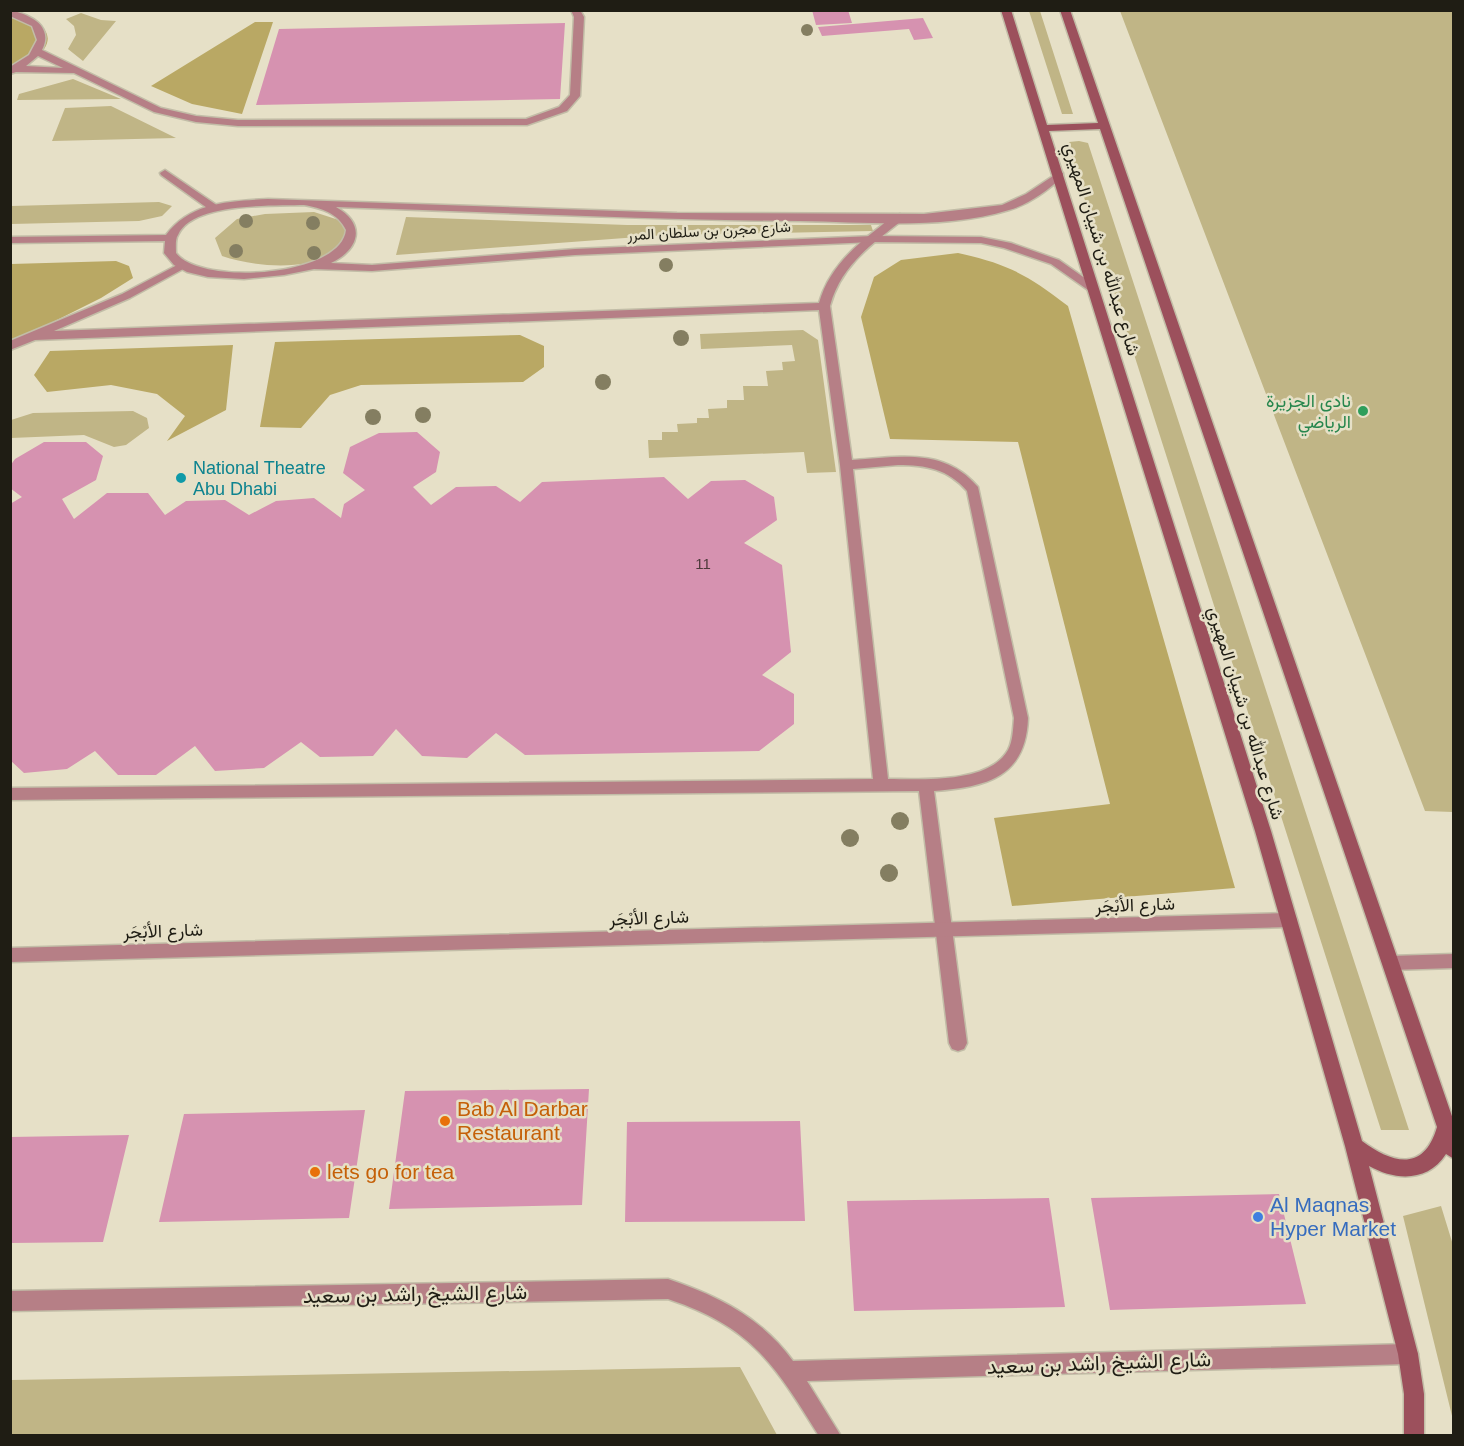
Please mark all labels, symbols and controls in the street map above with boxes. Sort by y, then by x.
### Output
street label: شارع عبدالله بن شيبان المهيري [1055,140,1145,359]
street label: شارع مجرن بن سلطان المرر [626,218,791,246]
place label: نادى الجزيرة الرياضي [1266,391,1351,437]
marker: نادى الجزيرة الرياضي [1356,404,1370,418]
place label: National Theatre Abu Dhabi [193,458,326,499]
marker: National Theatre Abu Dhabi [174,471,188,485]
house number: 11 [695,555,711,572]
street label: شارع عبدالله بن شيبان المهيري [1199,604,1289,823]
street label: شارع الأبْجَر [1094,894,1175,918]
street label: شارع الأبْجَر [608,907,689,931]
street label: شارع الأبْجَر [122,920,203,944]
place label: Bab Al Darbar Restaurant [457,1097,588,1144]
marker: Bab Al Darbar Restaurant [438,1114,452,1128]
place label: lets go for tea [327,1160,455,1183]
marker: lets go for tea [308,1165,322,1179]
place label: Al Maqnas Hyper Market [1270,1193,1396,1240]
marker: Al Maqnas Hyper Market [1251,1210,1265,1224]
street label: شارع الشيخ راشد بن سعيد [303,1280,527,1310]
street label: شارع الشيخ راشد بن سعيد [986,1347,1212,1381]

